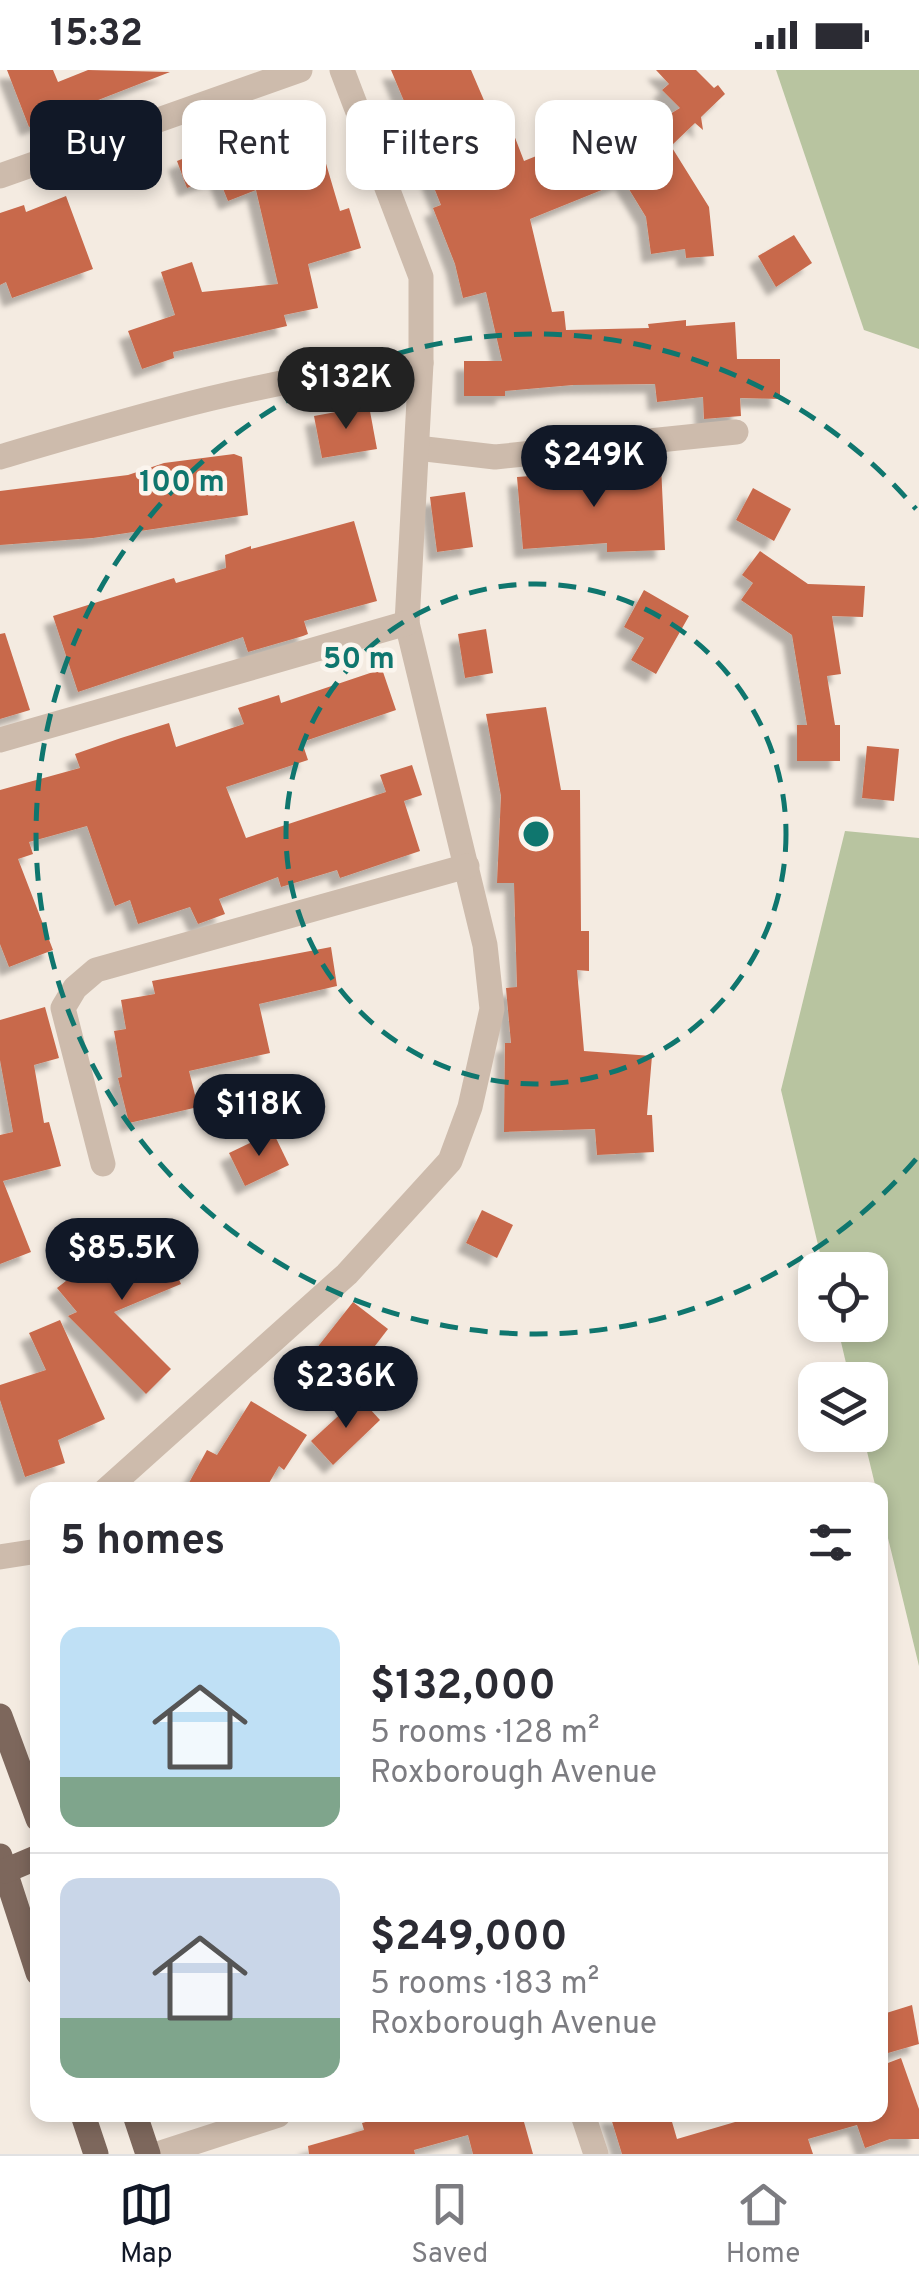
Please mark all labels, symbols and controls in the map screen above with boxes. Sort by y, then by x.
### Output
text: 15:32 [50,11,143,60]
chip: Buy [30,100,162,190]
chip: Rent [182,100,326,190]
chip: Filters [346,100,515,190]
chip: New [535,100,673,190]
pin: $132K [276,347,416,432]
text: $132K [300,359,392,399]
pin: $249K [524,425,664,510]
text: $249K [543,437,645,477]
text: 100 m [139,465,225,502]
text: 50 m [323,642,395,679]
centre of rings [518,816,554,852]
pin: $118K [189,1074,329,1159]
text: $118K [215,1086,303,1126]
pin: $85.5K [41,1218,203,1303]
text: $85.5K [68,1230,176,1270]
map controls [798,1252,888,1452]
button: locate [798,1252,888,1342]
pin: $236K [276,1346,416,1431]
text: $236K [296,1358,396,1398]
button: layers [798,1362,888,1452]
icon: filters [803,1515,858,1570]
text: 5 homes [60,1516,225,1569]
text: $132,000 [370,1661,556,1714]
icon: home [140,1667,260,1787]
text: 5 rooms · 128 m² [370,1714,600,1754]
text: Roxborough Avenue [370,1754,657,1794]
text: $249,000 [370,1912,568,1965]
icon: home [140,1918,260,2038]
text: 5 rooms · 183 m² [370,1965,599,2005]
text: Roxborough Avenue [370,2005,657,2045]
tab: Map [119,2177,174,2273]
tab: Saved [411,2177,488,2273]
tab: Home [726,2177,800,2273]

